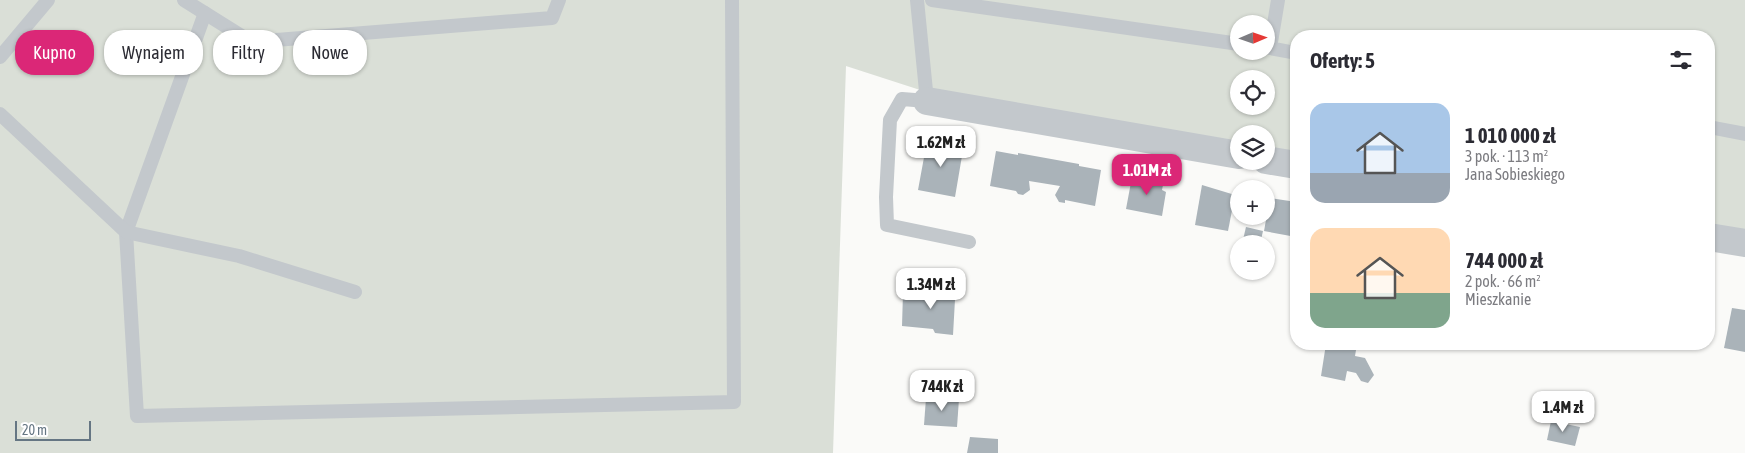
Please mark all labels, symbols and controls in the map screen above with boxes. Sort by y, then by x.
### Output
north arrow [1230,15,1275,60]
map controls [1230,15,1275,280]
chip: Kupno [15,30,94,75]
chip: Wynajem [104,30,203,75]
chip: Filtry [213,30,283,75]
chip: Nowe [293,30,367,75]
icon: filters [1667,46,1695,74]
text: Oferty: 5 [1310,48,1375,72]
button: locate [1230,70,1275,115]
icon: home [1350,123,1410,183]
text: 1 010 000 zł [1465,123,1556,147]
button: layers [1230,125,1275,170]
pin: 1.62M zł [889,126,993,168]
text: 1.62M zł [917,133,965,151]
text: 3 pok. · 113 m² [1465,147,1548,165]
pin: 1.01M zł [1095,154,1199,196]
text: 1.01M zł [1123,161,1171,179]
text: Jana Sobieskiego [1465,165,1565,183]
button: + [1230,180,1275,225]
button: − [1230,235,1275,280]
icon: home [1350,248,1410,308]
text: 744 000 zł [1465,248,1543,272]
pin: 1.34M zł [879,268,983,310]
text: 2 pok. · 66 m² [1465,272,1541,290]
text: 1.34M zł [907,275,955,293]
text: Mieszkanie [1465,290,1531,308]
pin: 744K zł [896,370,988,412]
text: 744K zł [921,377,963,395]
pin: 1.4M zł [1517,390,1609,433]
text: 1.4M zł [1543,398,1583,416]
scale bar [15,418,91,441]
text: 20 m [22,422,47,438]

